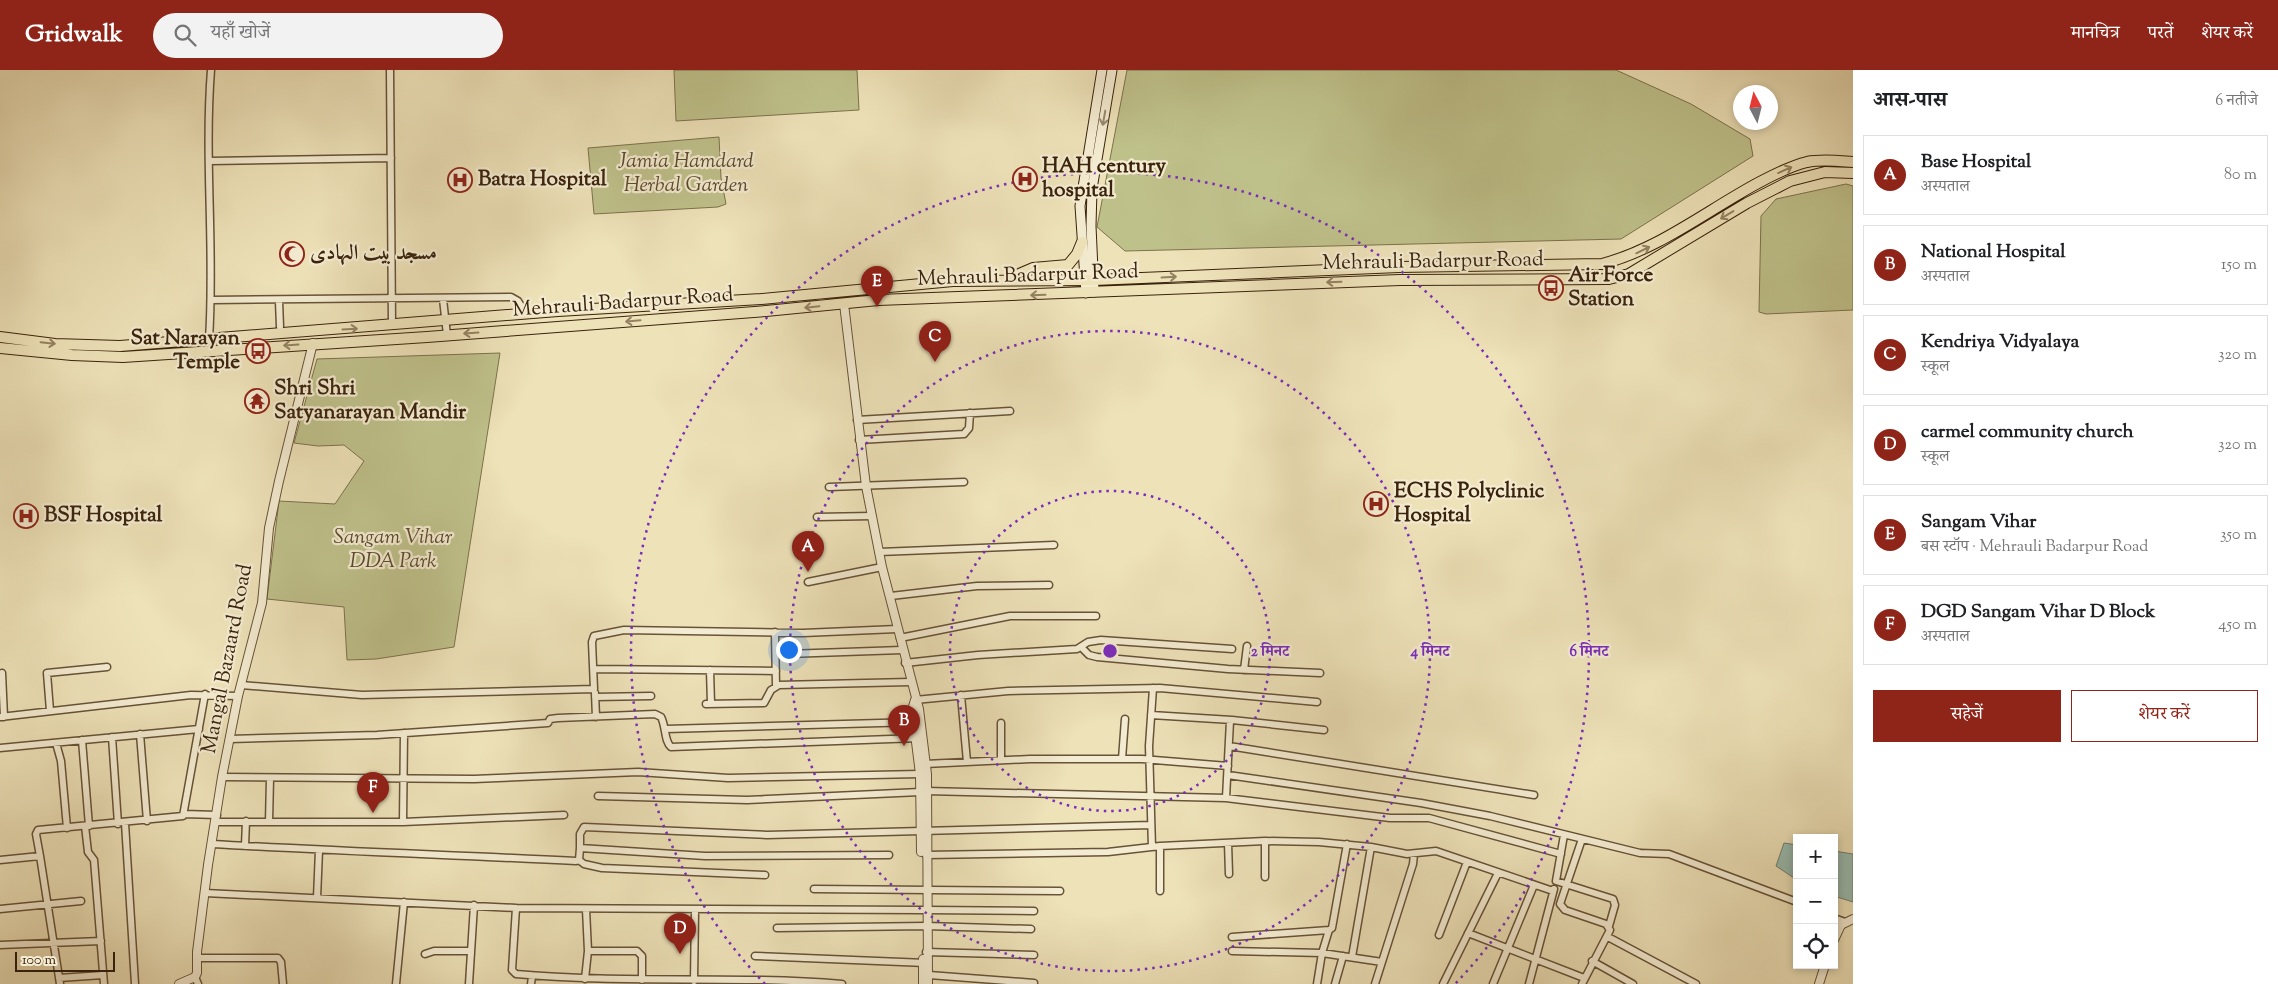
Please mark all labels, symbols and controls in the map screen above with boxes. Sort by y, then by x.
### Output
search box [153,13,503,58]
text: Gridwalk [25,18,123,52]
text: यहाँ खोजें [211,20,270,47]
icon: search [171,21,199,49]
text: मानचित्र [2071,21,2120,47]
text: परतें [2148,21,2173,47]
text: शेयर करें [2201,21,2253,47]
north arrow [1733,85,1778,130]
text: आस-पास [1873,86,1947,116]
text: 6 नतीजे [2215,90,2258,113]
one-way arrow [1098,110,1108,126]
park label: Jamia Hamdard Herbal Garden [617,147,754,201]
text: Base Hospital [1921,149,2031,176]
place label: HAH century hospital [1042,152,1166,206]
text: A [1884,164,1897,187]
text: 80 m [2224,164,2257,187]
place label: Batra Hospital [478,165,607,195]
one-way arrow [1777,165,1792,175]
hospital icon: HAH century hospital [1012,166,1038,192]
hospital icon: Batra Hospital [447,167,473,193]
text: अस्पताल [1921,176,1970,199]
one-way arrow [1720,211,1734,221]
place label: مسجد بیت الہادی [310,239,437,269]
text: National Hospital [1921,239,2065,266]
mosque icon: مسجد بیت الہادی [279,241,305,267]
street label: Mehrauli Badarpur Road [1322,245,1544,279]
one-way arrow [1635,245,1650,254]
text: B [1885,254,1895,277]
text: 150 m [2221,254,2257,277]
street label: Mehrauli Badarpur Road [917,257,1139,295]
place label: Air Force Station [1568,261,1653,315]
pin: E [861,266,893,307]
text: अस्पताल [1921,266,1970,289]
one-way arrow [1160,272,1176,281]
bus stop icon: Air Force Station [1538,275,1564,301]
one-way arrow [1326,278,1342,287]
street label: Mehrauli Badarpur Road [511,280,735,326]
one-way arrow [1030,290,1046,300]
one-way arrow [804,302,820,312]
one-way arrow [625,316,641,326]
pin: C [919,321,951,362]
place label: Sat Narayan Temple [131,324,241,378]
one-way arrow [342,324,358,333]
one-way arrow [463,329,479,338]
text: Kendriya Vidyalaya [1921,329,2079,356]
one-way arrow [40,338,56,348]
bus stop icon: Sat Narayan Temple [245,338,271,364]
one-way arrow [283,340,299,350]
text: C [1884,344,1896,367]
text: 320 m [2218,344,2257,367]
text: स्कूल [1921,356,1950,379]
place label: Shri Shri Satyanarayan Mandir [274,374,466,428]
temple icon: Shri Shri Satyanarayan Mandir [244,388,270,414]
text: carmel community church [1921,419,2134,446]
text: D [1884,434,1896,457]
text: 320 m [2218,434,2257,457]
text: स्कूल [1921,446,1950,469]
place label: ECHS Polyclinic Hospital [1394,477,1545,531]
hospital icon: ECHS Polyclinic Hospital [1363,491,1389,517]
place label: BSF Hospital [44,501,163,531]
hospital icon: BSF Hospital [13,503,39,529]
text: Sangam Vihar [1921,509,2036,536]
park label: Sangam Vihar DDA Park [334,523,453,577]
text: E [1885,524,1895,547]
text: 350 m [2220,524,2257,547]
pin: A [792,531,824,572]
text: बस स्टॉप · Mehrauli Badarpur Road [1921,536,2148,559]
street label: Mangal Bazaard Road [195,561,261,756]
text: DGD Sangam Vihar D Block [1921,599,2155,626]
text: F [1886,614,1894,637]
text: 450 m [2218,614,2257,637]
text: अस्पताल [1921,626,1970,649]
your location [776,637,802,663]
centre of rings [1101,642,1119,660]
text: 2 मिनट [1251,642,1291,663]
text: 4 मिनट [1409,642,1451,663]
text: 6 मिनट [1569,642,1610,663]
button: सहेजें [1873,690,2061,742]
button: शेयर करें [2071,690,2258,742]
pin: B [888,705,920,746]
pin: F [357,772,389,813]
map controls [1793,834,1838,969]
button: + [1793,834,1838,879]
button: − [1793,879,1838,924]
pin: D [664,913,696,954]
button: locate [1793,924,1838,969]
scale bar [15,949,115,972]
text: 100 m [22,951,56,971]

